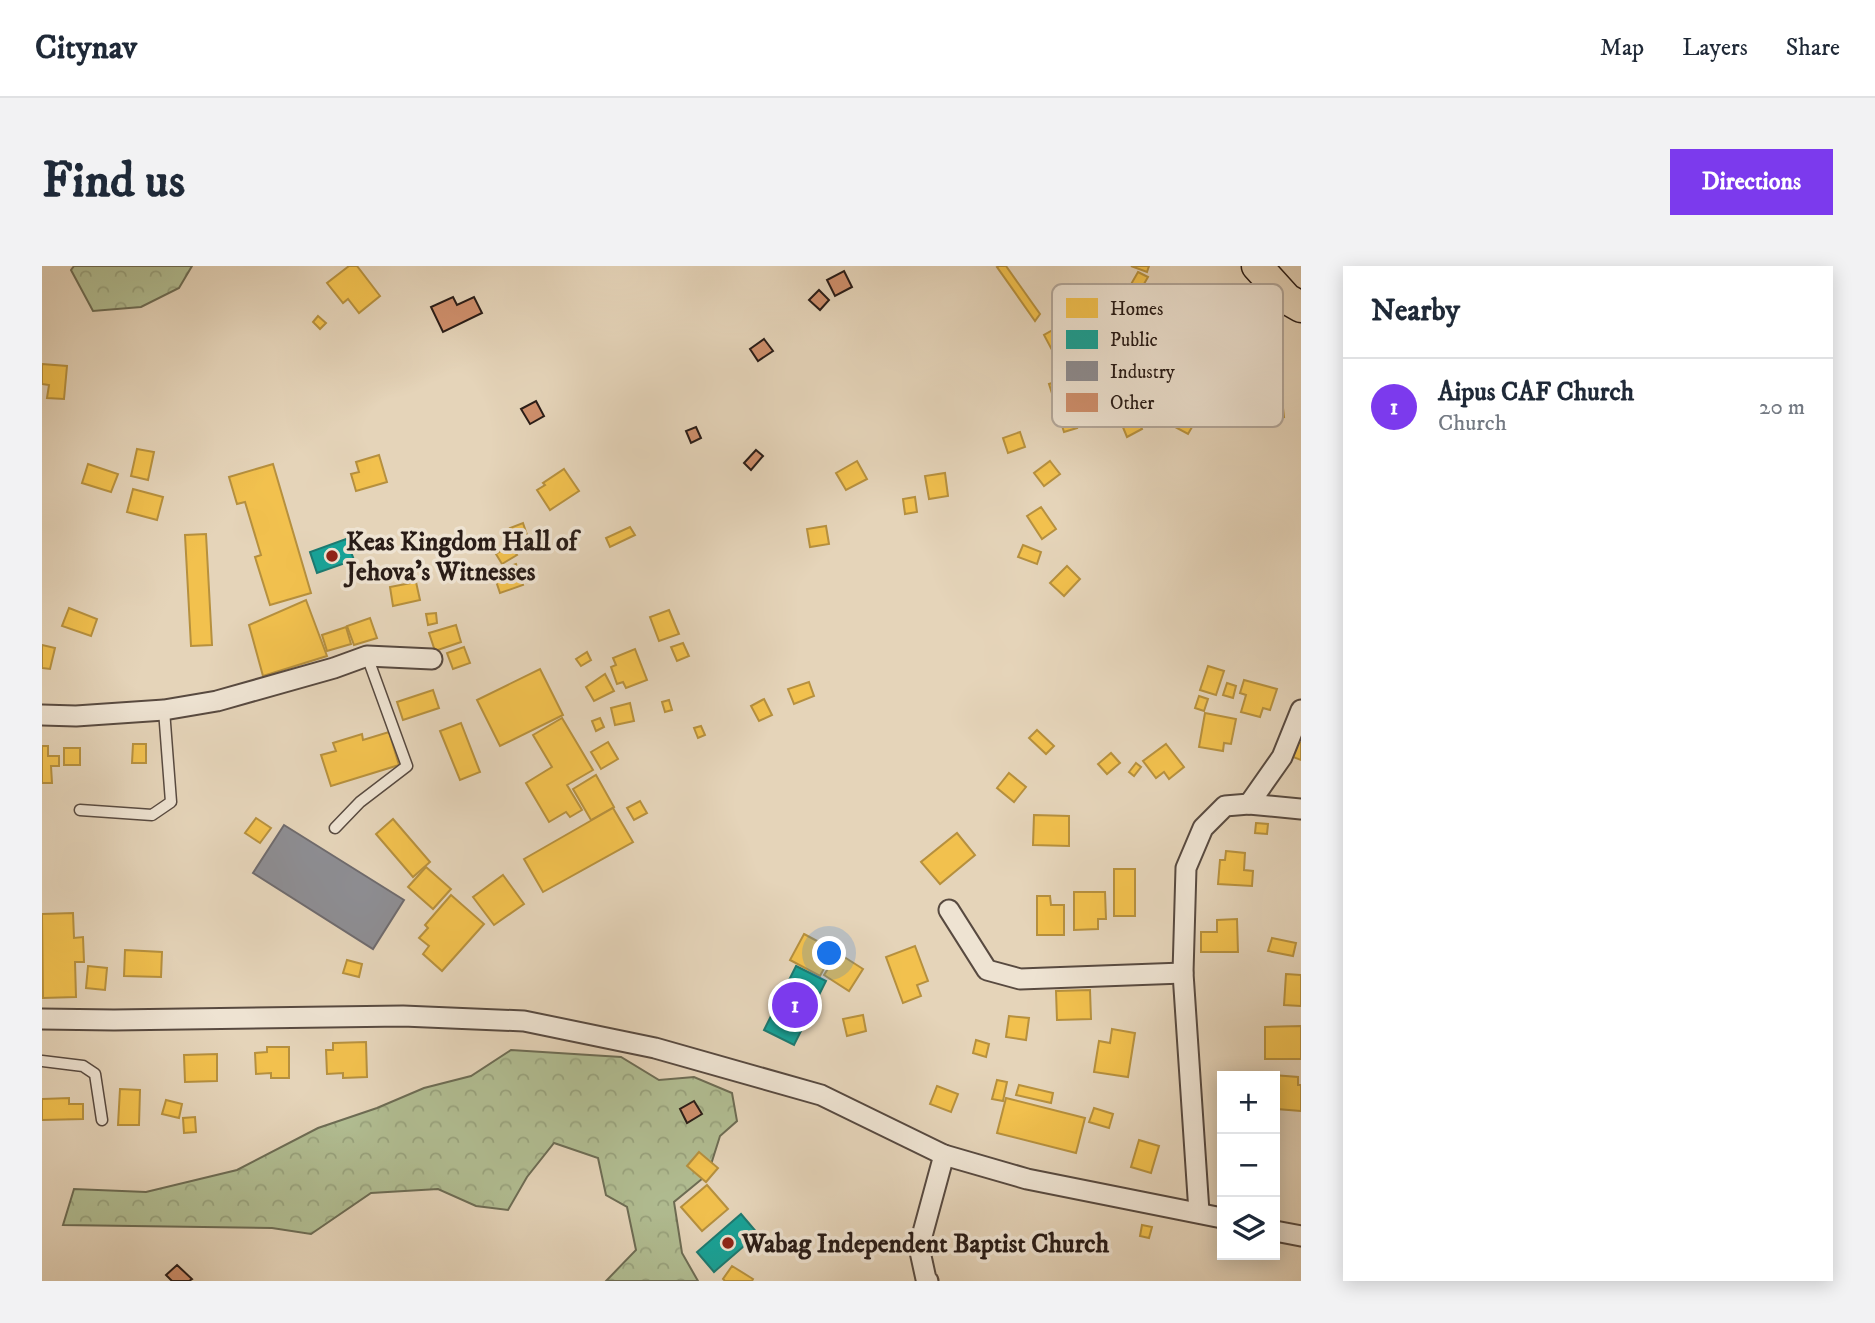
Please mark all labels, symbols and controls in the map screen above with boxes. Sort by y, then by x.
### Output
text: Citynav [35,28,137,69]
text: Map [1600,33,1644,63]
text: Layers [1682,33,1748,63]
text: Share [1786,33,1840,63]
button: Directions [1670,149,1833,215]
text: Find us [42,151,185,213]
legend [1052,284,1283,427]
text: Nearby [1371,293,1460,330]
text: Homes [1110,298,1163,321]
text: Public [1110,329,1158,352]
text: Industry [1110,361,1176,384]
text: Aipus CAF Church [1438,376,1634,409]
text: Other [1110,392,1154,415]
text: 1 [1390,393,1398,422]
text: 20 m [1759,393,1805,422]
text: Church [1438,409,1507,438]
place label: Keas Kingdom Hall of Jehova's Witnesses [343,526,582,589]
marker: Keas Kingdom Hall of Jehova's Witnesses [324,548,340,564]
your location [812,936,846,970]
pin: 1 [772,979,818,1031]
map controls [1217,1071,1280,1260]
button: + [1217,1071,1280,1134]
button: − [1217,1134,1280,1197]
button: layers [1217,1197,1280,1260]
place label: Wabag Independent Baptist Church [741,1228,1109,1261]
marker: Wabag Independent Baptist Church [720,1235,736,1251]

